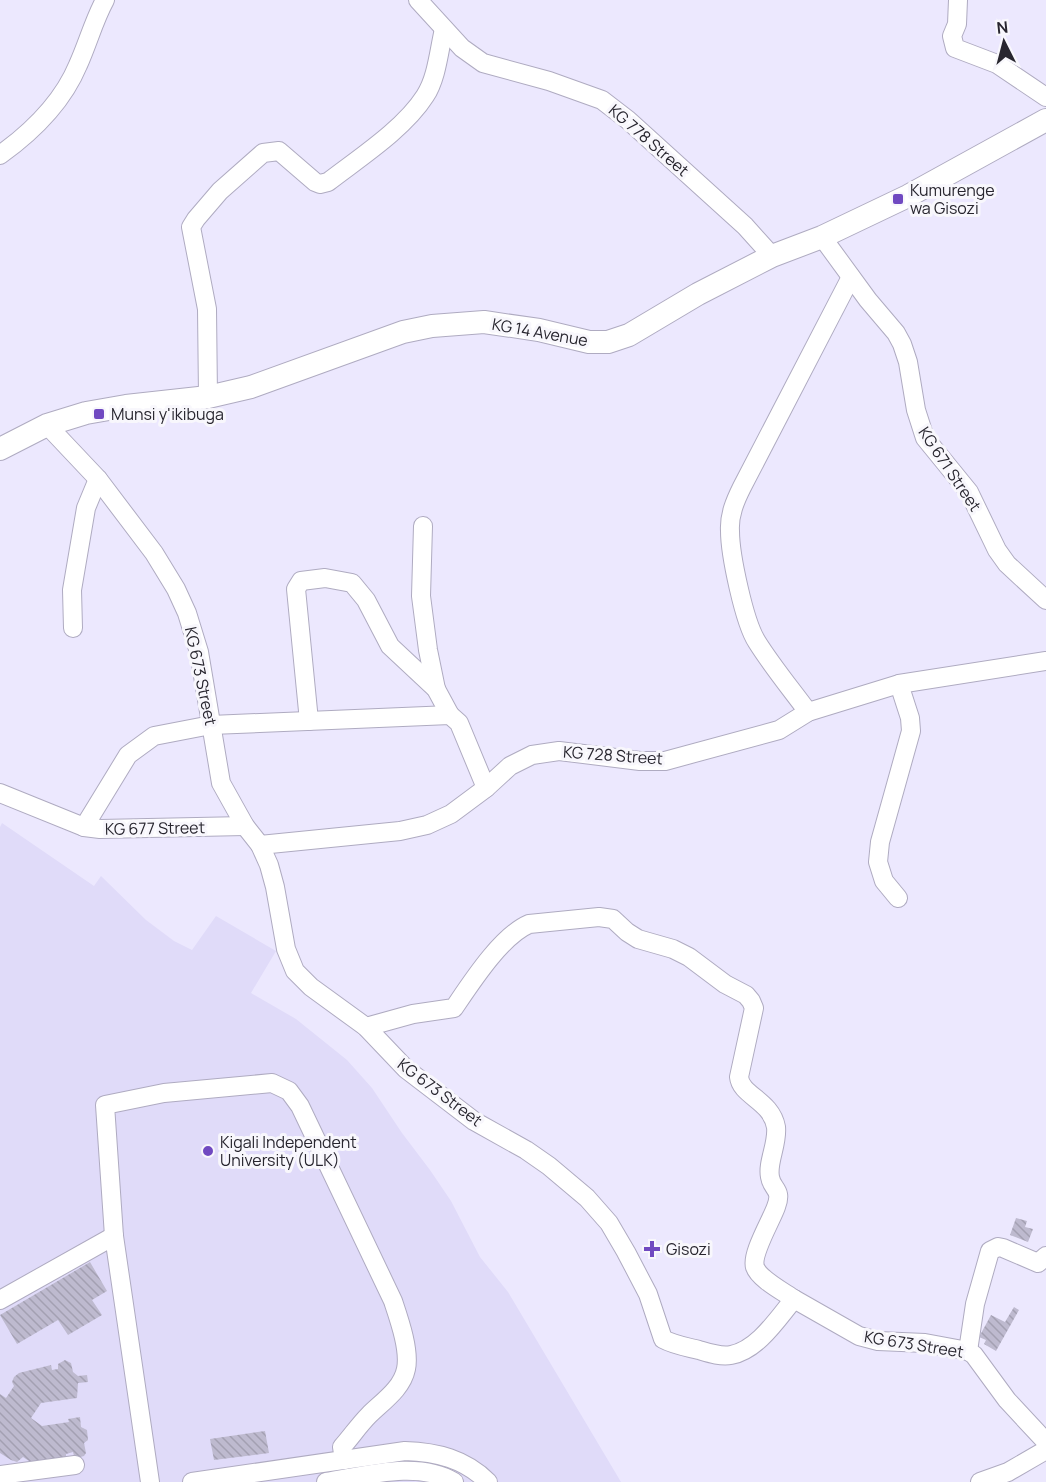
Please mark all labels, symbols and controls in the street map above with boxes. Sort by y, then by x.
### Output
north arrow [974,12,1034,72]
text: N [996,16,1009,39]
street label: KG 778 Street [604,99,694,181]
place label: Kumurenge wa Gisozi [910,179,995,219]
marker: Kumurenge wa Gisozi [891,192,905,206]
street label: KG 14 Avenue [490,313,590,351]
place label: Munsi y'ikibuga [111,403,224,425]
marker: Munsi y'ikibuga [92,407,106,421]
street label: KG 671 Street [914,422,986,516]
street label: KG 673 Street [180,625,222,727]
street label: KG 728 Street [562,741,664,769]
street label: KG 677 Street [105,816,205,840]
street label: KG 673 Street [393,1053,487,1131]
place label: Kigali Independent University (ULK) [220,1131,357,1171]
marker: Kigali Independent University (ULK) [201,1144,215,1158]
place label: Gisozi [666,1238,711,1260]
marker: Gisozi [643,1240,661,1258]
street label: KG 673 Street [863,1325,965,1363]

